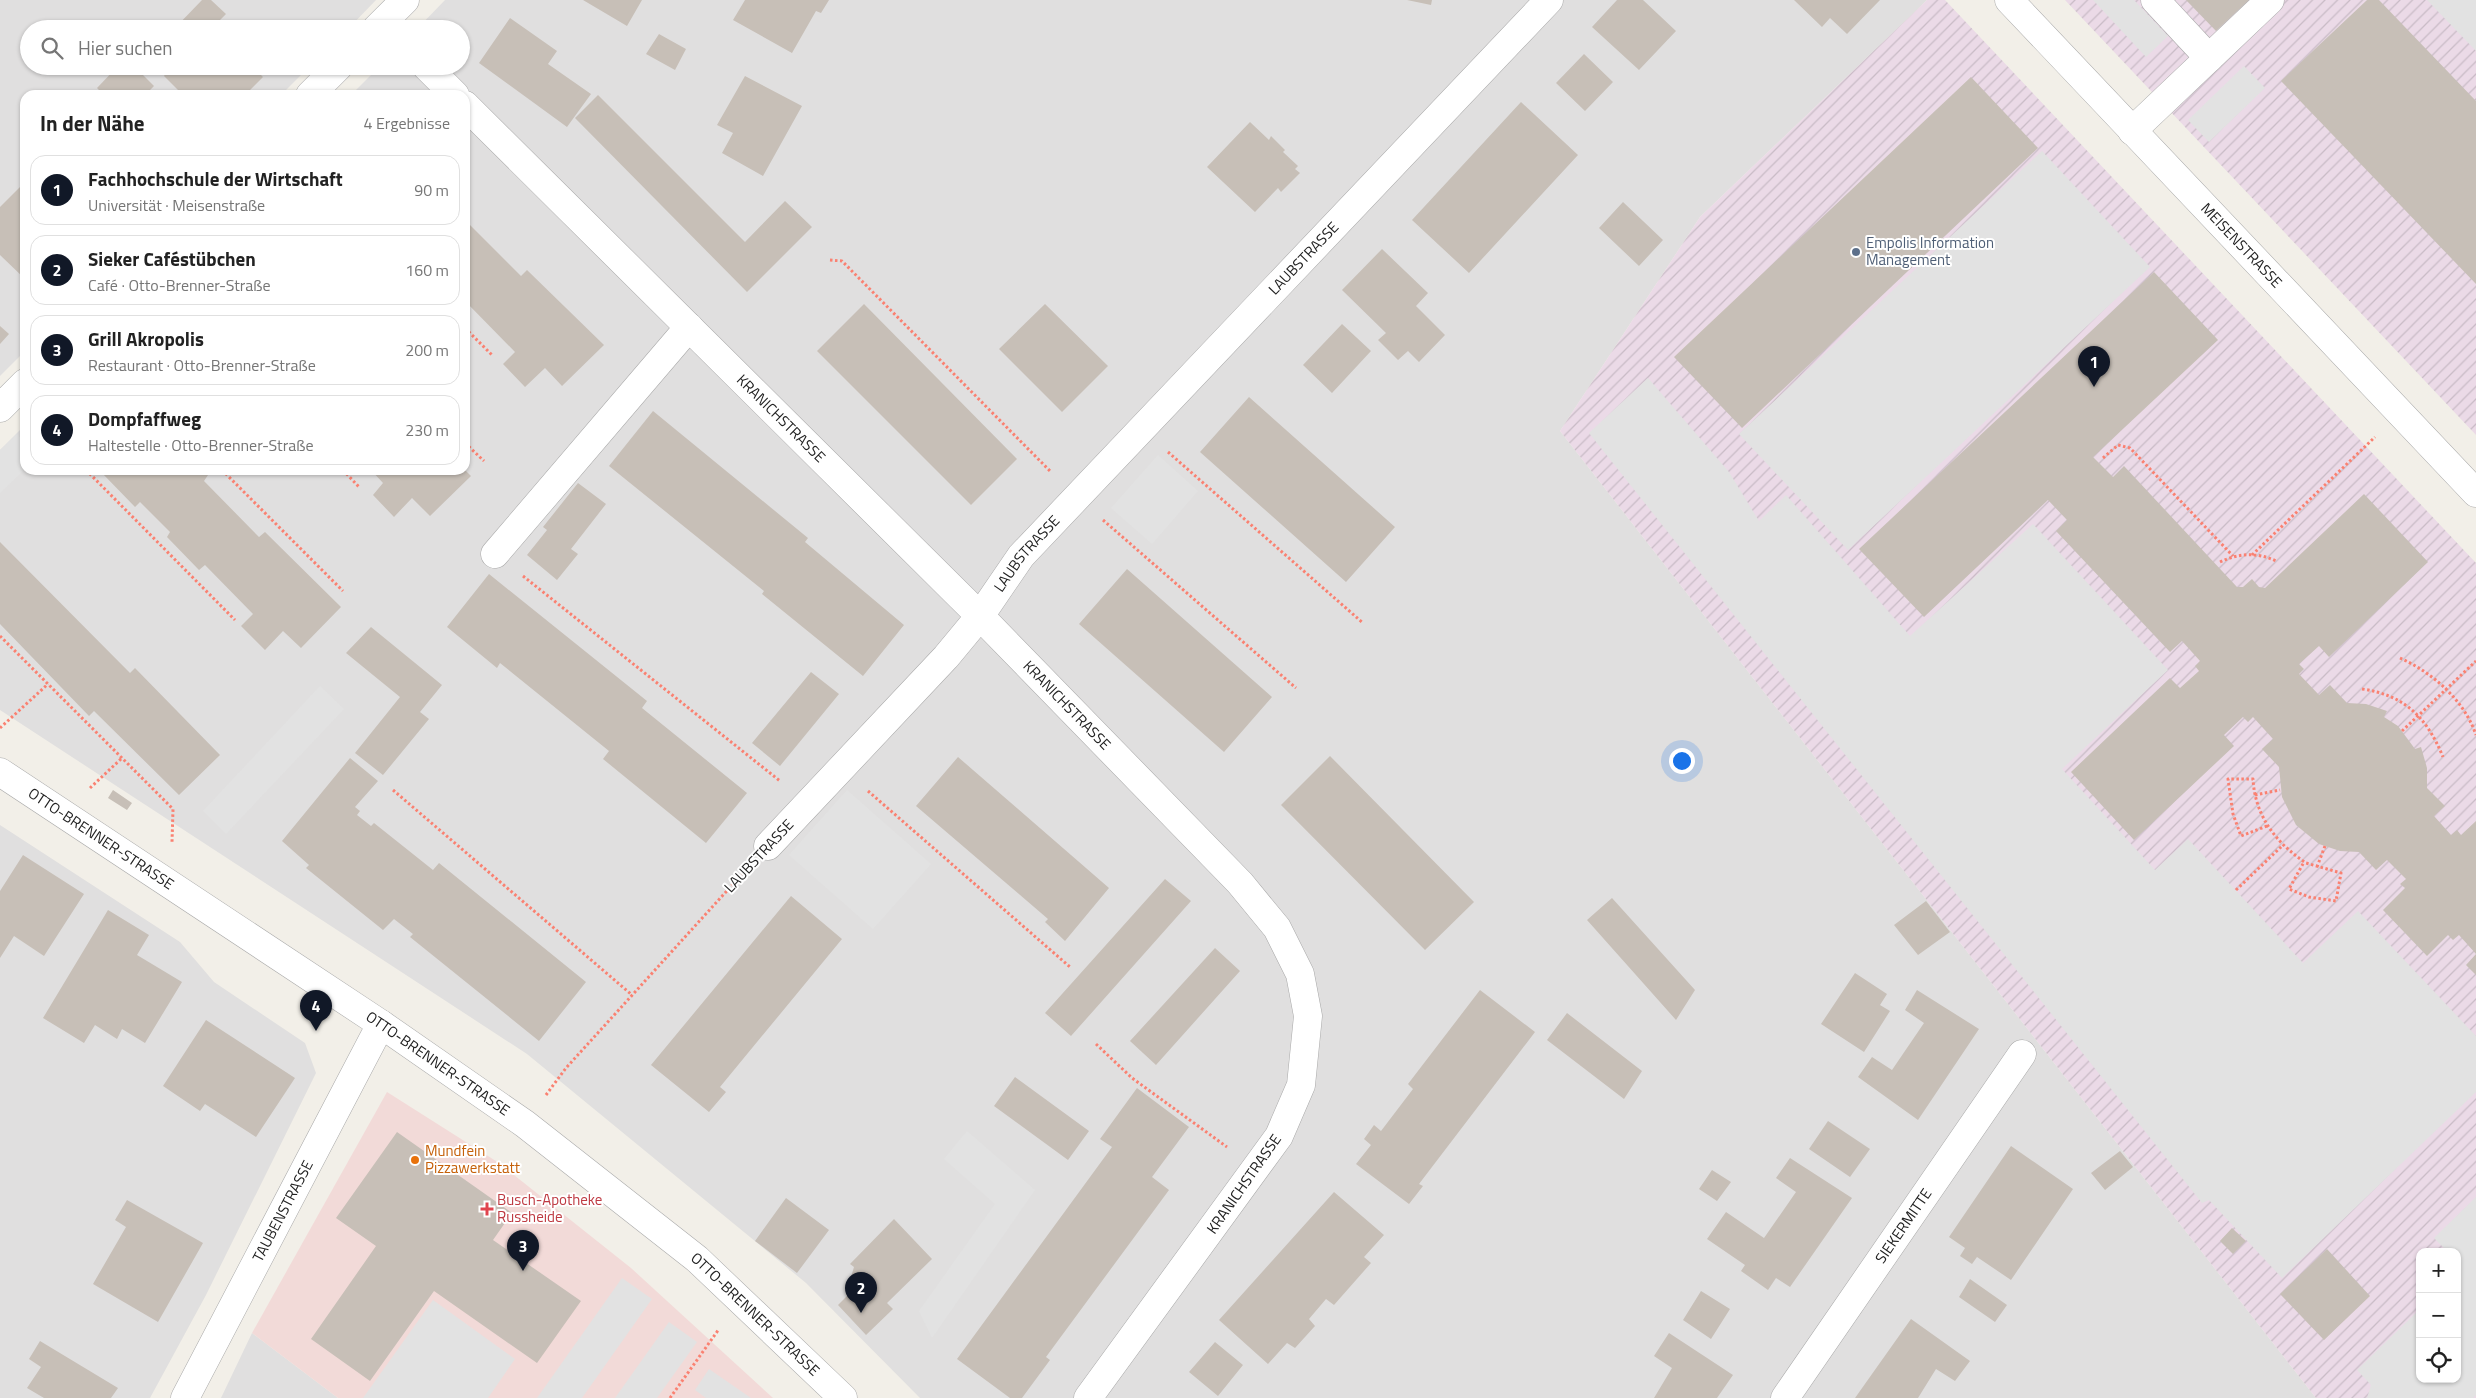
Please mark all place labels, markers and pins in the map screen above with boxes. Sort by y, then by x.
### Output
place label: Empolis Information Management [1866,231,1994,271]
marker: Empolis Information Management [1850,246,1862,258]
pin: 1 [2078,346,2110,387]
pin: 4 [300,990,332,1031]
place label: Mundfein Pizzawerkstatt [425,1139,521,1179]
marker: Mundfein Pizzawerkstatt [409,1154,421,1166]
place label: Busch-Apotheke Russheide [497,1188,602,1228]
marker: Busch-Apotheke Russheide [481,1203,493,1215]
pin: 3 [507,1230,539,1271]
pin: 2 [845,1272,877,1313]

